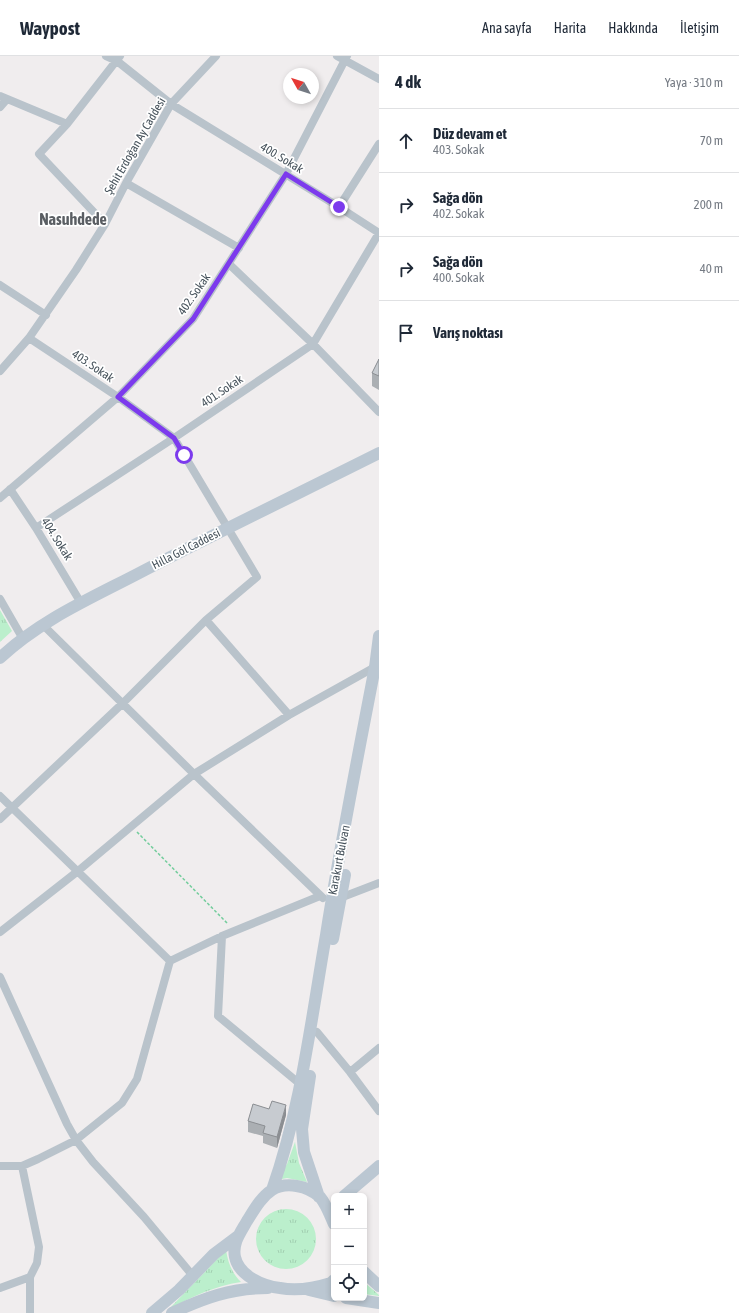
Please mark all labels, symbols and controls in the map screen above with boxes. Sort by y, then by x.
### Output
text: Waypost [20,17,80,39]
text: Ana sayfa [482,20,532,36]
text: Harita [554,20,586,36]
text: Hakkında [608,20,658,36]
text: İletişim [680,20,719,36]
north arrow [283,68,319,104]
text: 4 dk [395,72,421,92]
text: Yaya · 310 m [665,75,723,90]
street label: Şehit Erdoğan Ay Caddesi [102,95,168,197]
text: Düz devam et [433,125,507,142]
icon: ahead [395,130,417,152]
text: 70 m [700,133,723,148]
street label: 400. Sokak [258,140,307,177]
text: 403. Sokak [433,142,484,157]
text: Sağa dön [433,189,483,206]
icon: right [395,194,417,216]
text: 200 m [694,197,723,212]
route end [330,198,348,216]
text: 402. Sokak [433,206,484,221]
district label: Nasuhdede [39,210,107,228]
text: Sağa dön [433,253,483,270]
icon: right [395,258,417,280]
text: 40 m [700,261,723,276]
street label: 402. Sokak [175,270,214,317]
text: 400. Sokak [433,270,484,285]
icon: arrive [395,322,417,344]
text: Varış noktası [433,324,503,341]
street label: 403. Sokak [69,347,117,385]
street label: 401. Sokak [198,372,246,410]
route start [175,446,193,464]
street label: 404. Sokak [38,515,76,563]
street label: Hılla Göl Caddesi [149,526,223,572]
street label: Karakurt Bulvarı [325,824,353,896]
map controls [331,1193,367,1301]
button: + [331,1193,367,1229]
button: − [331,1229,367,1265]
button: locate [331,1265,367,1301]

